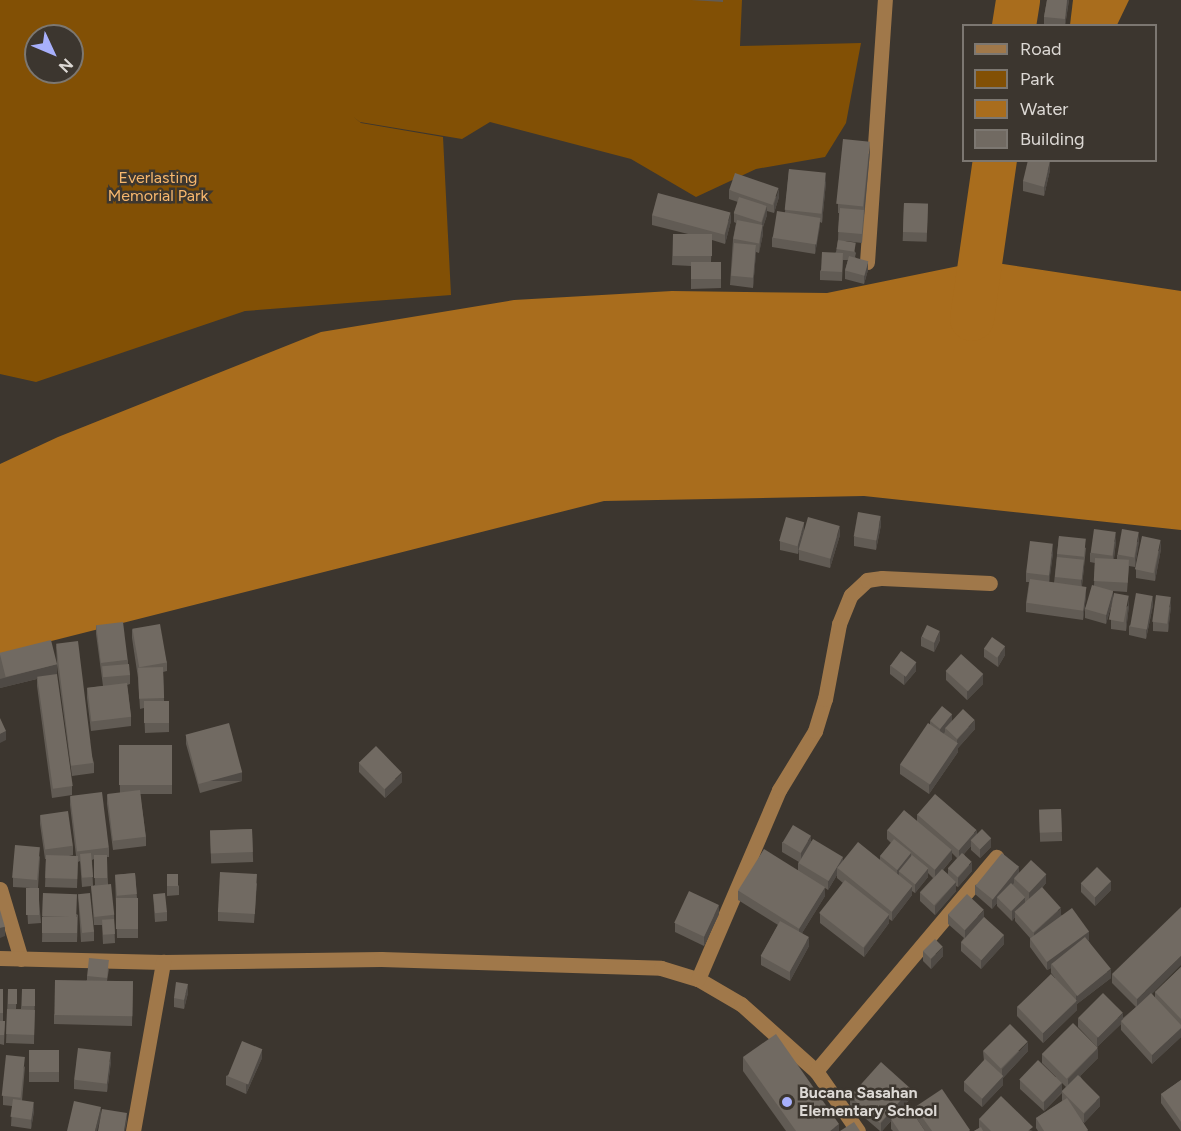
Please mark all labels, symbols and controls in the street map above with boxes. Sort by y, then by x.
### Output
north arrow [24,24,84,84]
legend [962,24,1157,162]
text: Road [1020,38,1061,60]
text: N [55,54,77,77]
text: Park [1020,68,1054,90]
text: Water [1020,98,1068,120]
text: Building [1020,128,1085,150]
park label: Everlasting Memorial Park [108,168,208,206]
place label: Bucana Sasahan Elementary School [799,1083,937,1121]
marker: Bucana Sasahan Elementary School [780,1095,794,1109]

